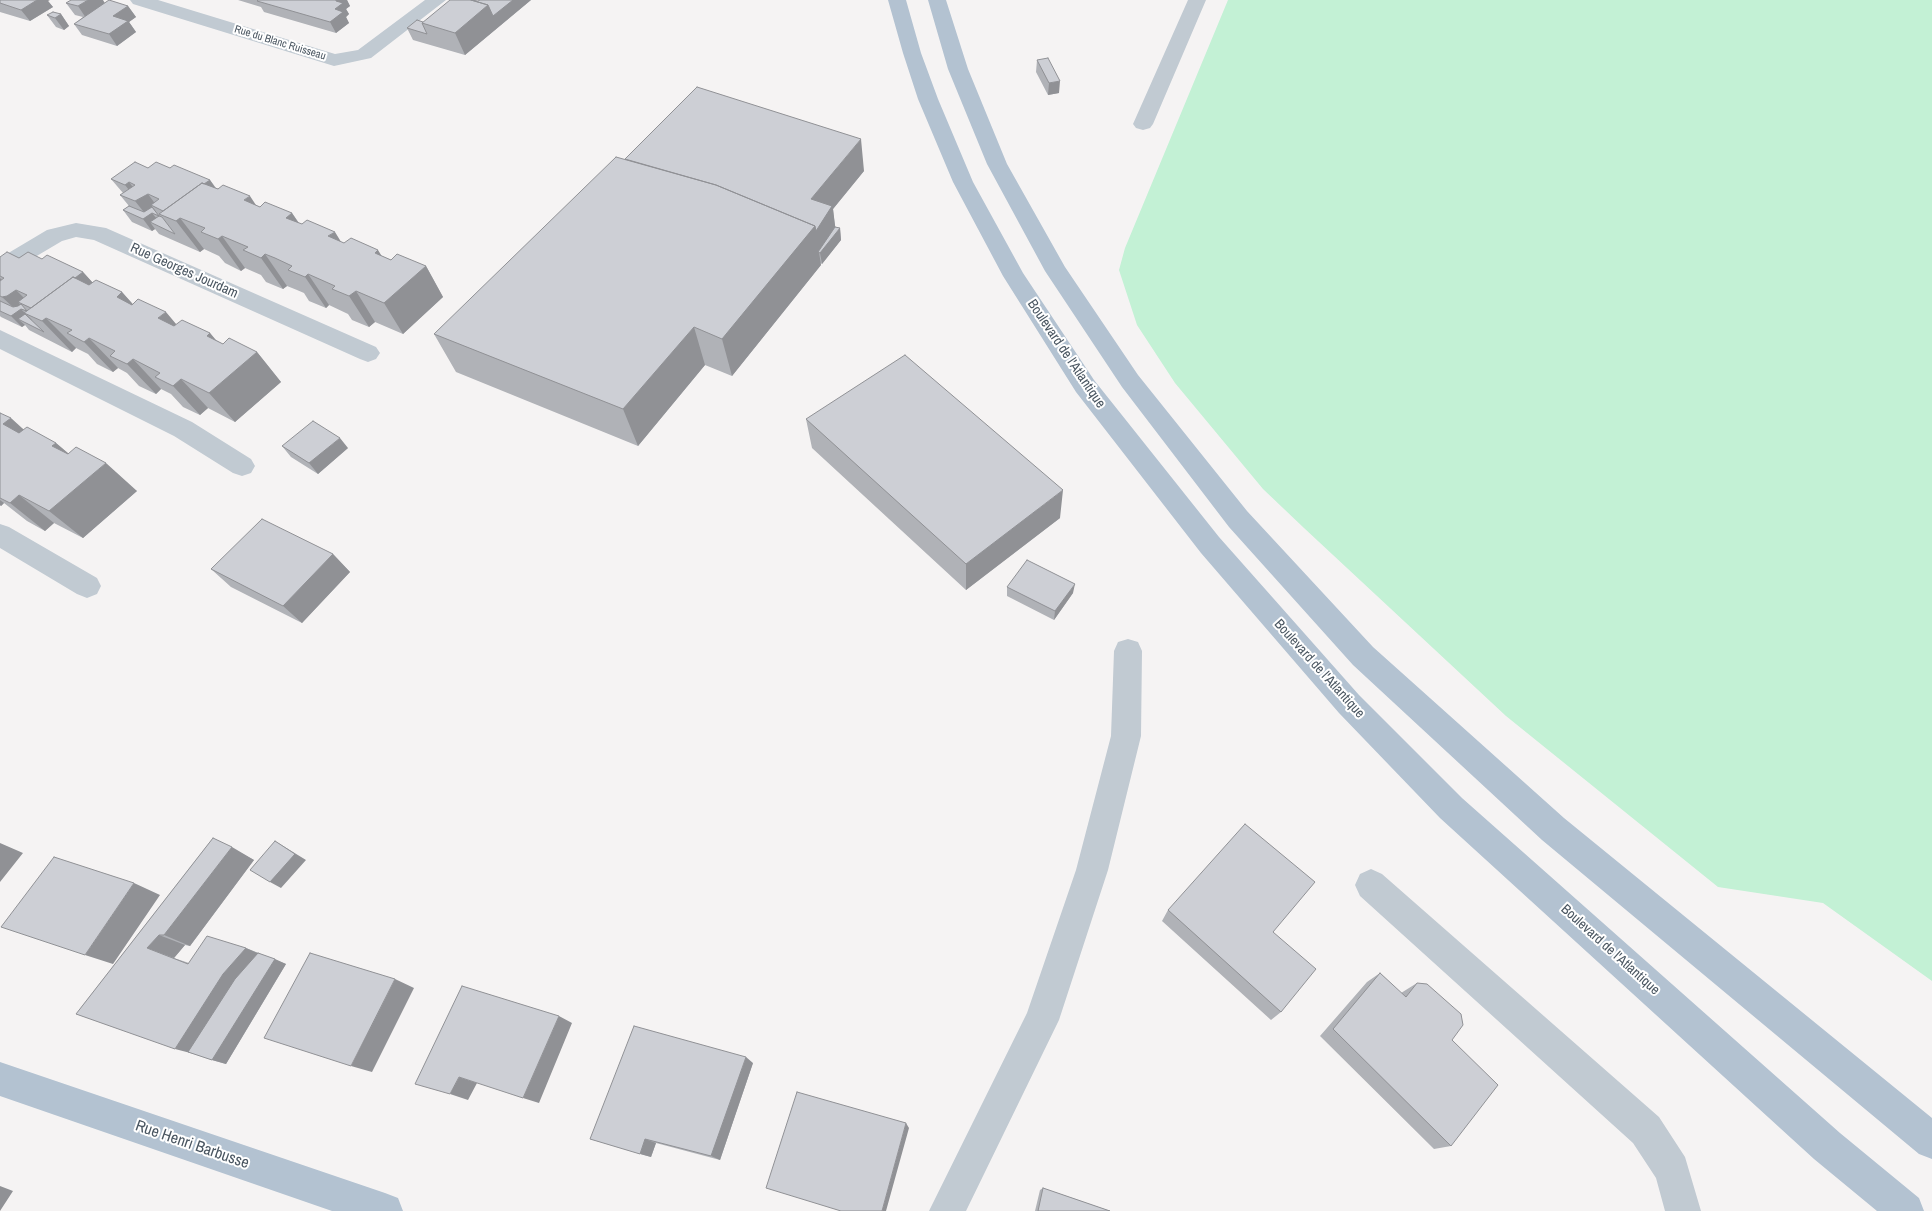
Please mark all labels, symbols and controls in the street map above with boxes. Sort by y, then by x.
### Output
street label: Rue du Blanc Ruisseau [233,23,327,63]
street label: Rue Georges Jourdam [128,240,240,302]
street label: Boulevard de l'Atlantique [1023,297,1109,411]
street label: Boulevard de l'Atlantique [1270,616,1368,722]
street label: Boulevard de l'Atlantique [1557,901,1663,999]
street label: Rue Henri Barbusse [133,1117,251,1173]

